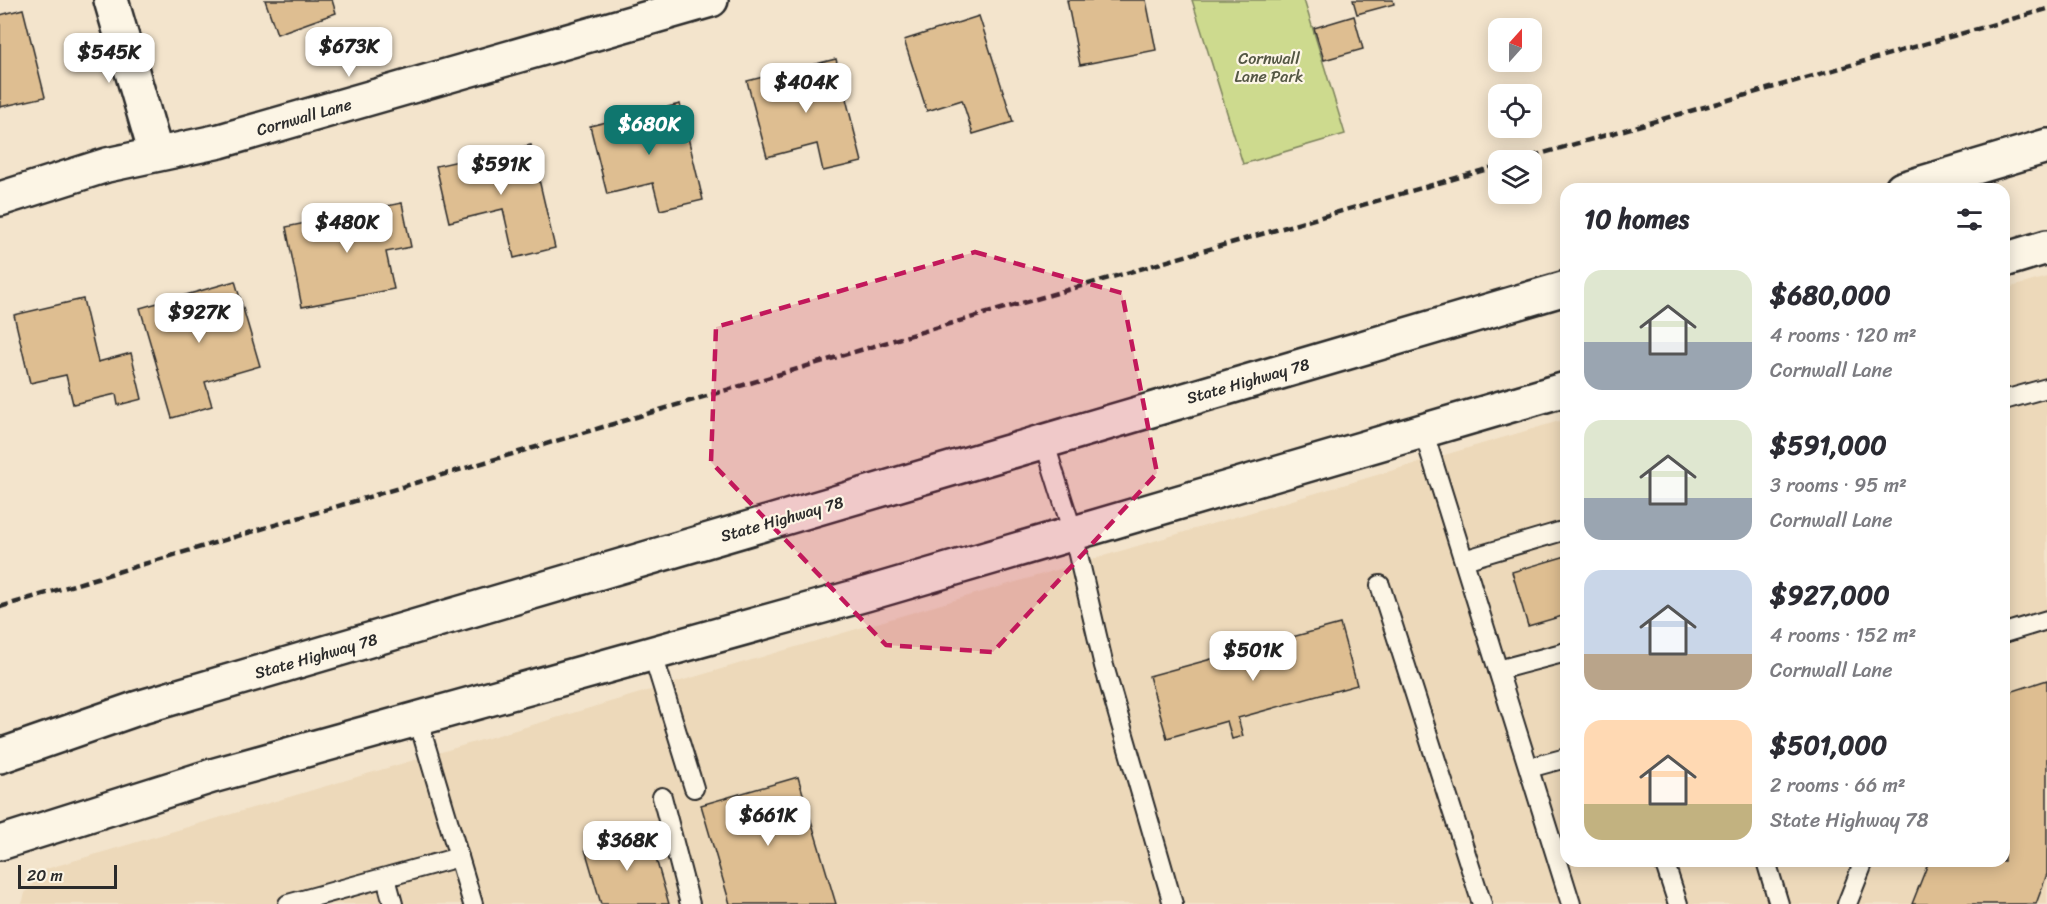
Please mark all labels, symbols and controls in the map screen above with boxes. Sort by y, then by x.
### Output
north arrow [1488,18,1542,72]
map controls [1488,18,1542,204]
pin: $673K [307,27,391,78]
text: $673K [319,29,379,64]
pin: $545K [67,33,151,84]
text: $545K [78,35,140,70]
park label: Cornwall Lane Park [1235,44,1303,91]
pin: $404K [764,63,848,114]
text: $404K [774,65,838,100]
button: locate [1488,84,1542,138]
street label: Cornwall Lane [253,90,355,144]
pin: $680K [607,105,691,156]
text: $680K [618,107,680,142]
pin: $591K [459,145,543,196]
text: $591K [472,147,530,182]
button: layers [1488,150,1542,204]
text: 10 homes [1584,196,1689,242]
pin: $480K [305,203,389,254]
icon: filters [1953,203,1986,236]
text: $480K [316,205,378,240]
text: $680,000 [1770,272,1891,318]
pin: $927K [157,293,241,344]
icon: home [1632,294,1704,366]
text: $927K [169,295,229,330]
text: 4 rooms · 120 m² [1770,318,1917,353]
street label: State Highway 78 [1183,349,1313,412]
text: Cornwall Lane [1770,353,1893,388]
text: $591,000 [1770,422,1887,468]
icon: home [1632,444,1704,516]
text: 3 rooms · 95 m² [1770,468,1907,503]
street label: State Highway 78 [717,487,847,550]
text: Cornwall Lane [1770,503,1893,538]
text: $927,000 [1770,572,1890,618]
icon: home [1632,594,1704,666]
text: 4 rooms · 152 m² [1770,618,1916,653]
street label: State Highway 78 [251,624,381,687]
pin: $501K [1211,631,1295,682]
text: $501K [1223,633,1283,668]
text: Cornwall Lane [1770,653,1893,688]
text: $501,000 [1770,722,1887,768]
icon: home [1632,744,1704,816]
text: 2 rooms · 66 m² [1770,768,1906,803]
pin: $661K [726,796,810,847]
text: $661K [740,798,796,833]
text: State Highway 78 [1770,803,1929,838]
pin: $368K [585,821,669,872]
text: $368K [597,823,657,858]
text: 20 m [27,861,63,890]
scale bar [18,862,117,890]

